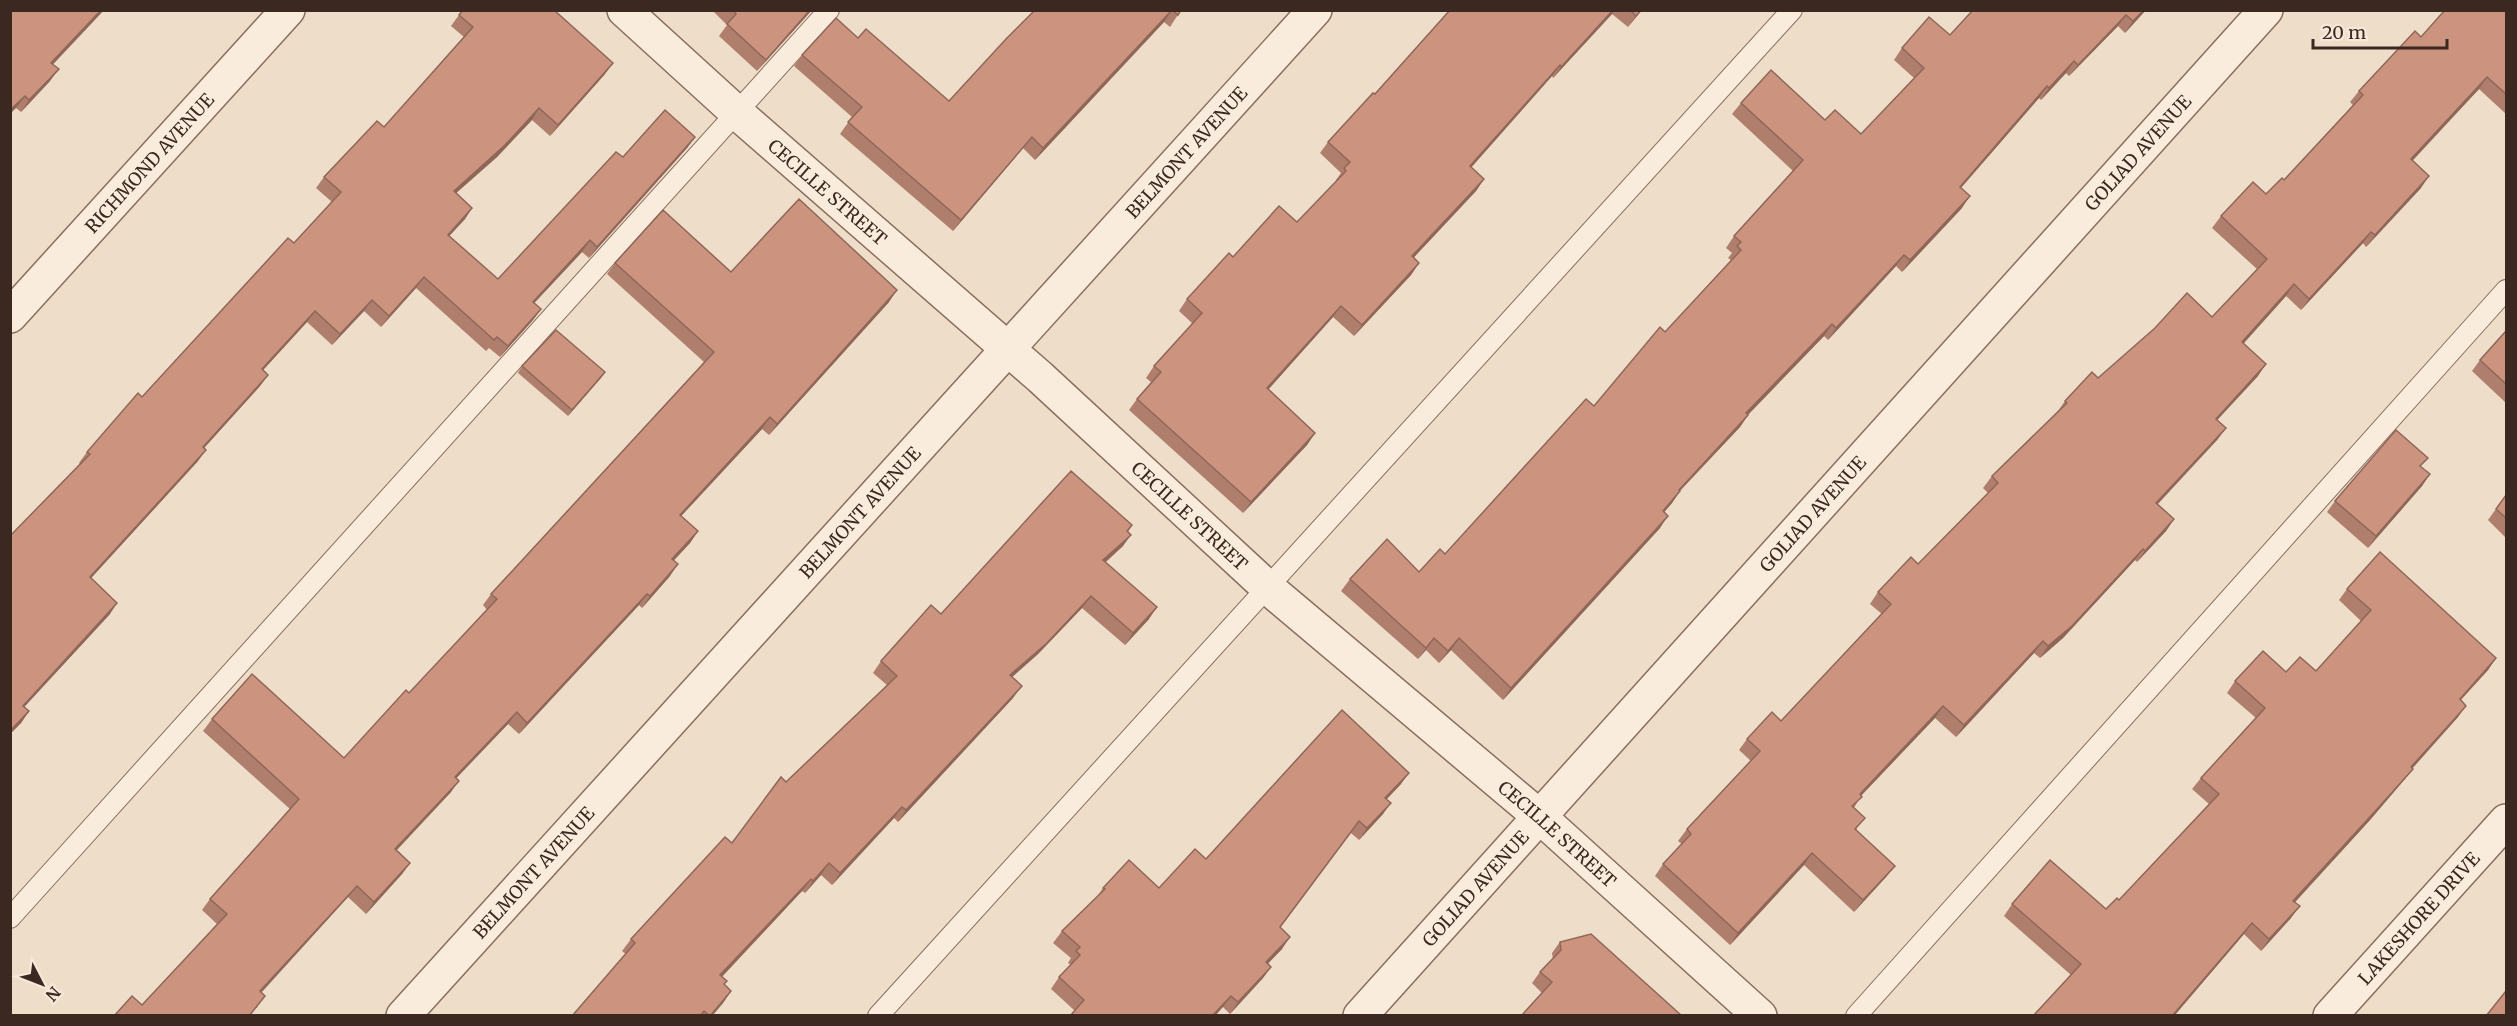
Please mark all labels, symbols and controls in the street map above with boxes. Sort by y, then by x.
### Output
scale bar [2313,12,2446,50]
text: 20 m [2322,21,2366,44]
street label: BELMONT AVENUE [1121,81,1252,223]
street label: RICHMOND AVENUE [80,88,219,237]
street label: GOLIAD AVENUE [2079,89,2196,215]
street label: CECILLE STREET [763,134,892,250]
street label: BELMONT AVENUE [794,441,926,583]
street label: GOLIAD AVENUE [1754,450,1871,576]
street label: CECILLE STREET [1127,456,1253,575]
street label: CECILLE STREET [1494,775,1622,892]
street label: BELMONT AVENUE [468,801,599,943]
street label: GOLIAD AVENUE [1417,825,1534,951]
street label: LAKESHORE DRIVE [2353,846,2485,989]
north arrow [12,954,72,1014]
text: N [41,983,65,1006]

